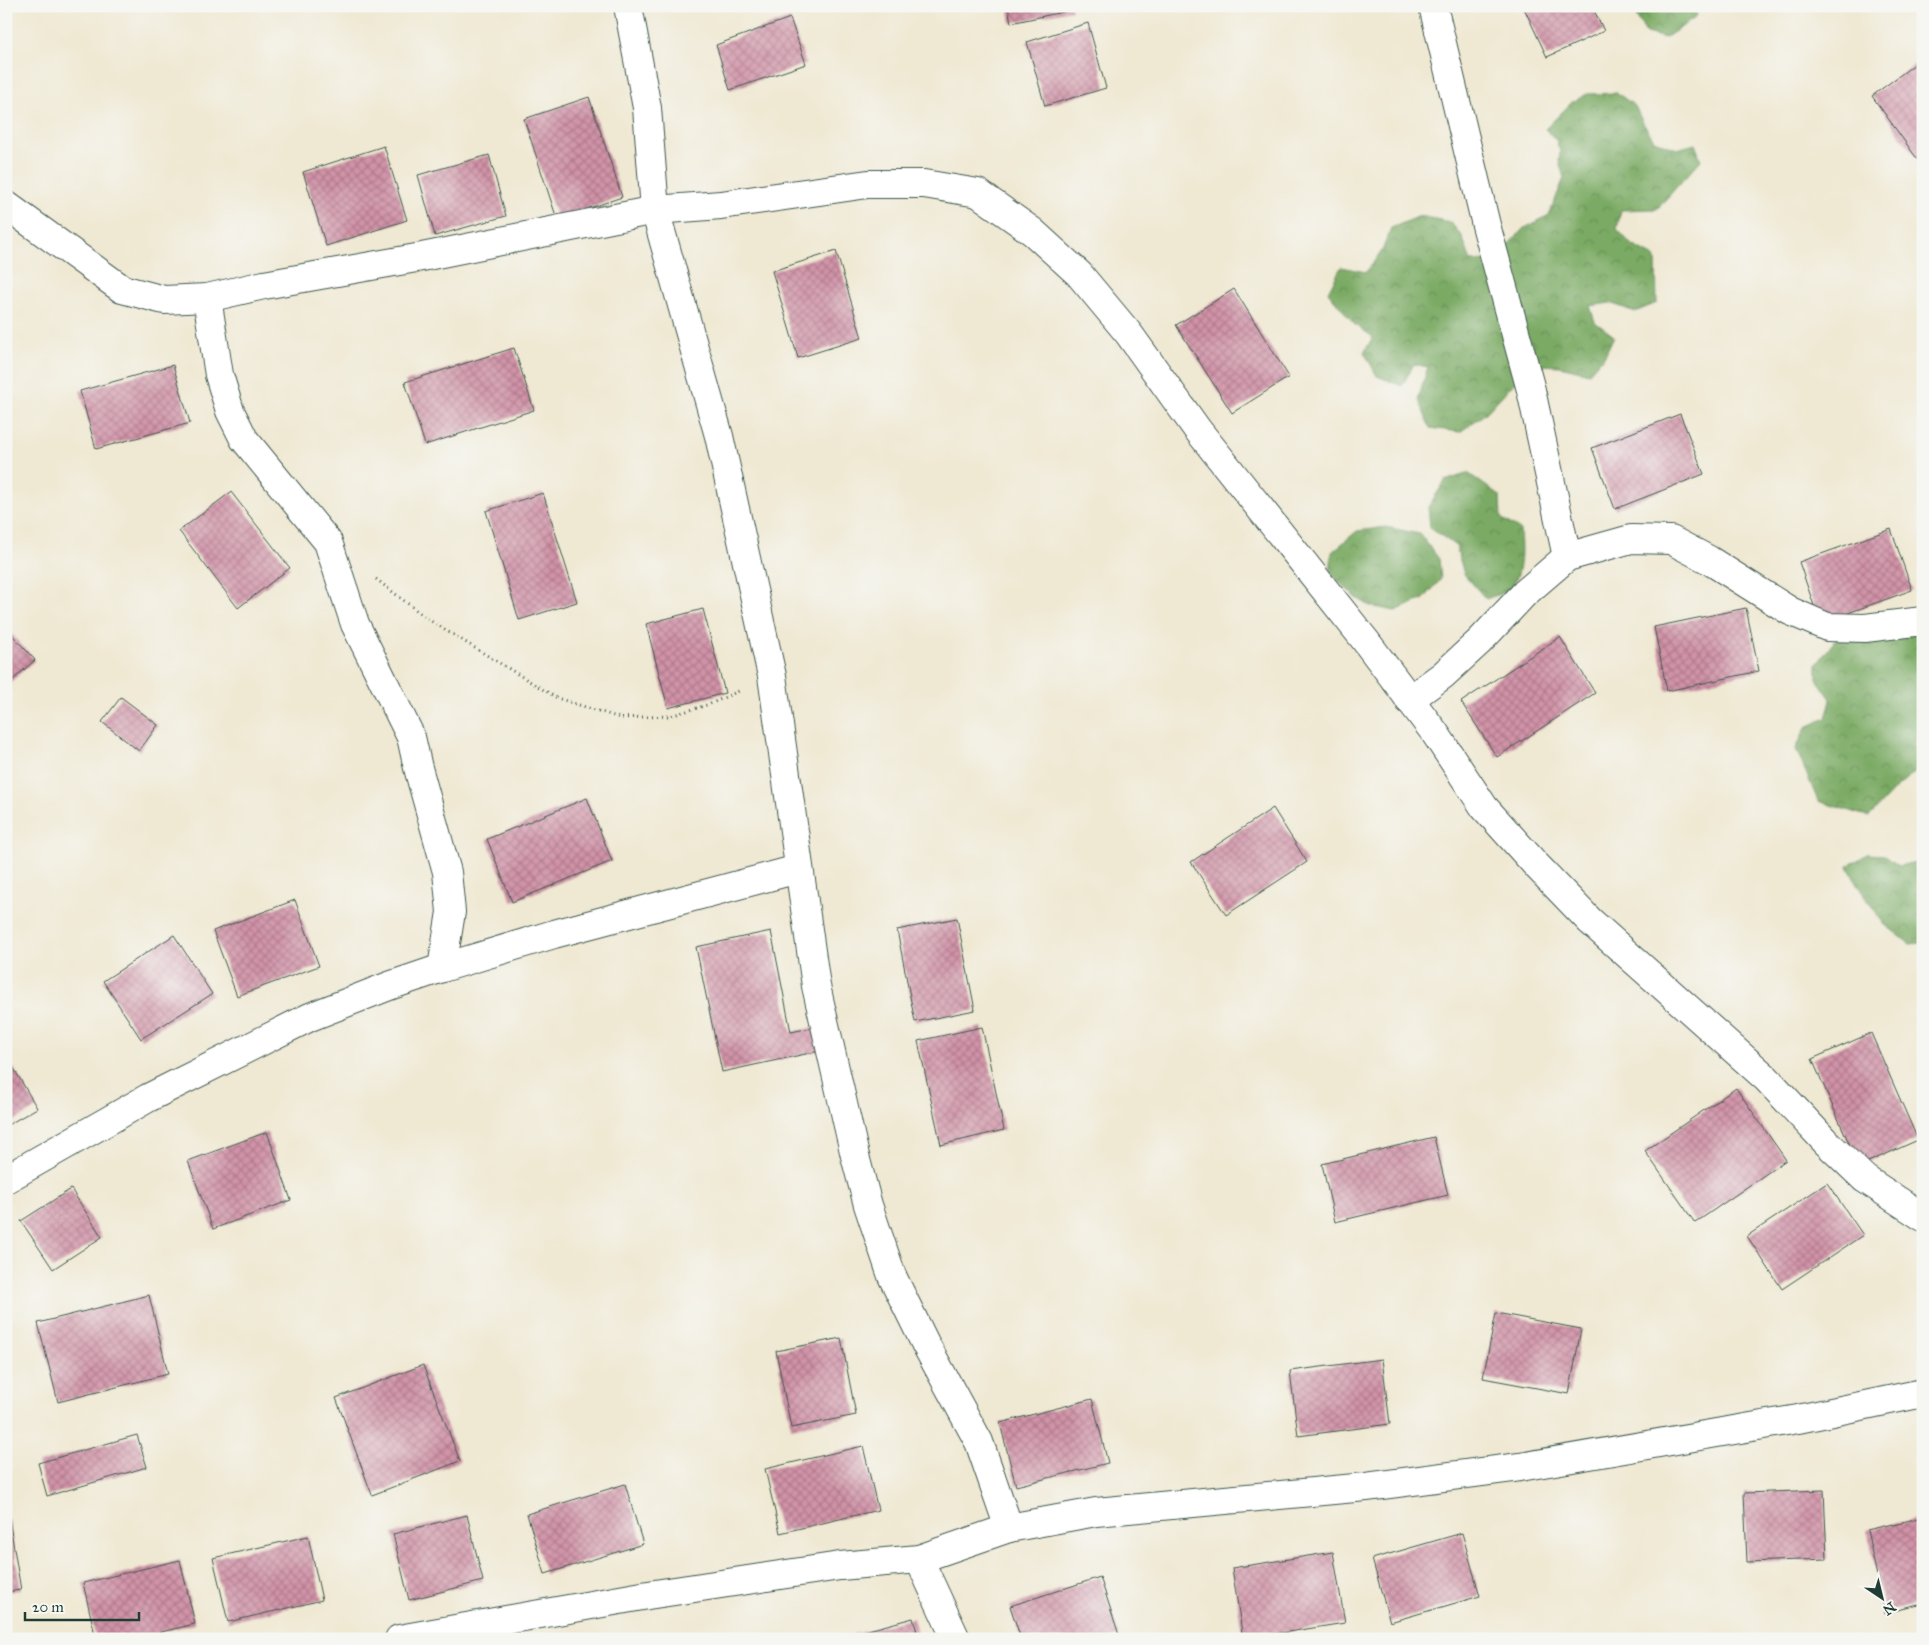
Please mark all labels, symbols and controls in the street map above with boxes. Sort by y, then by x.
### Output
north arrow [1856,1572,1906,1622]
scale bar [25,1590,139,1622]
text: 20 m [32,1598,64,1616]
text: N [1879,1598,1899,1619]

